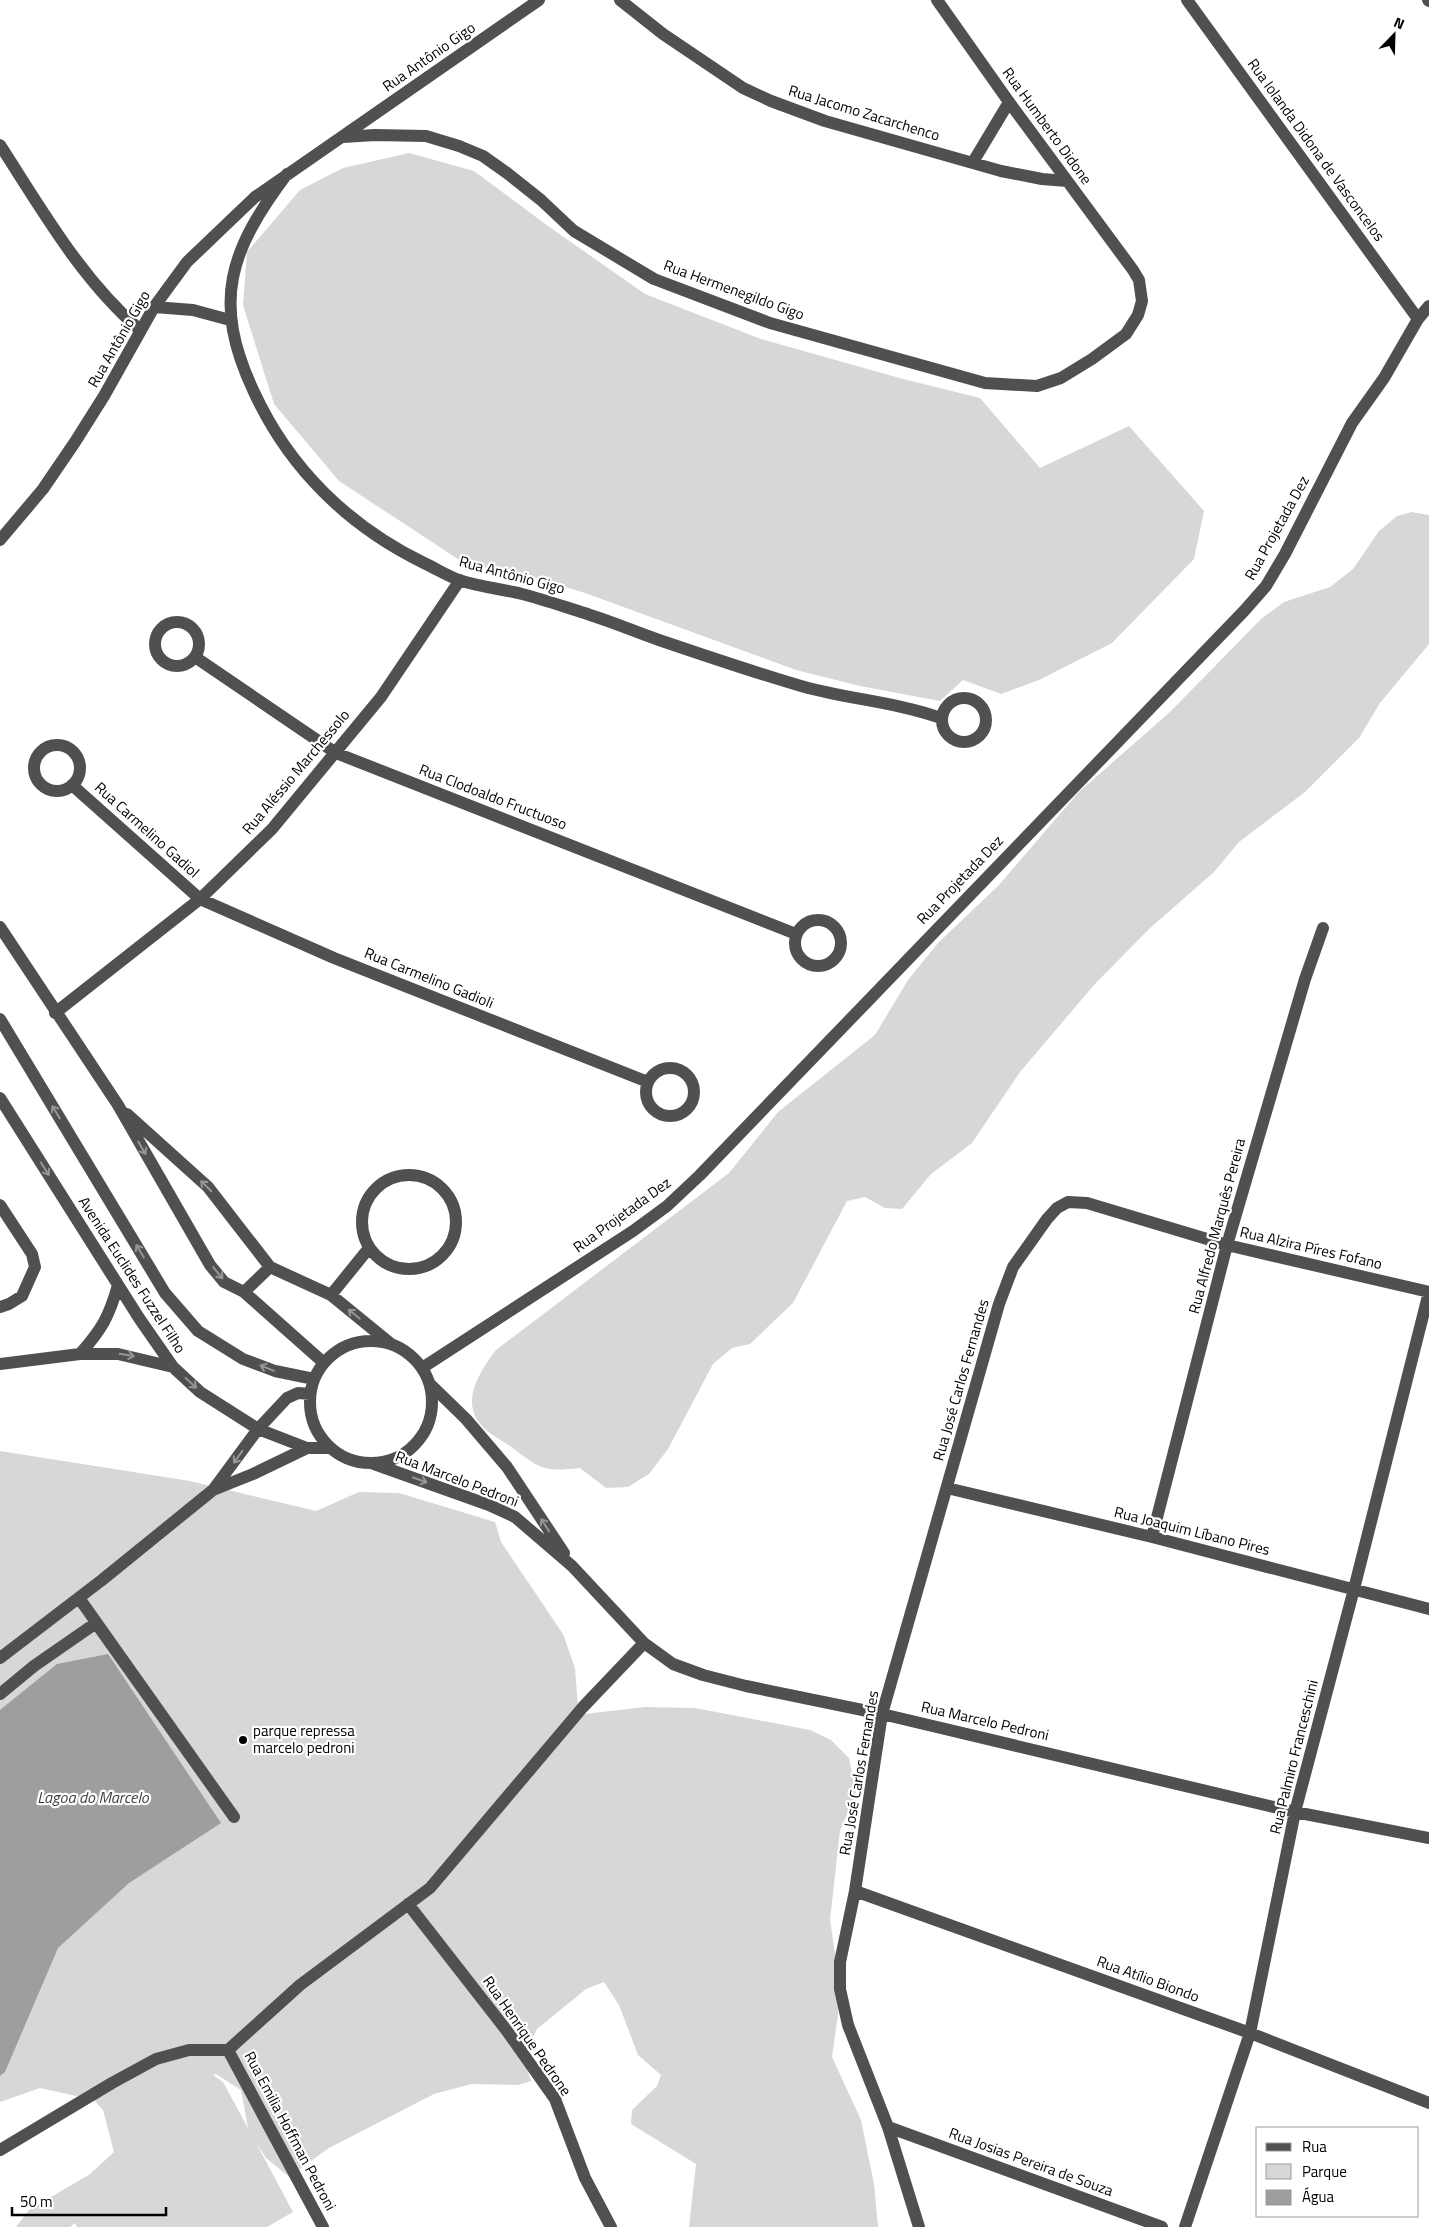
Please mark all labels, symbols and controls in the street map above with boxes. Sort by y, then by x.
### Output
north arrow [1369,10,1419,60]
text: N [1391,11,1408,34]
street label: Rua Antônio Gigo [378,16,480,97]
street label: Rua Iolanda Didona de Vasconcelos [1242,53,1391,246]
street label: Rua Humberto Didone [997,62,1098,189]
street label: Rua Jacomo Zacarchenco [786,79,943,147]
street label: Rua Hermenegildo Gigo [661,253,808,326]
street label: Rua Antônio Gigo [81,286,156,392]
street label: Rua Projetada Dez [1238,471,1315,584]
street label: Rua Antônio Gigo [457,549,568,600]
street label: Rua Aléssio Marchessolo [236,704,355,839]
street label: Rua Clodoaldo Fructuoso [416,758,571,835]
street label: Rua Carmelino Gadiol [90,776,205,883]
street label: Rua Projetada Dez [911,830,1008,929]
street label: Rua Carmelino Gadioli [361,941,497,1014]
one-way arrow [51,1106,61,1120]
street label: Rua Alfredo Marquês Pereira [1182,1135,1251,1316]
one-way arrow [137,1140,147,1154]
one-way arrow [40,1161,50,1175]
street label: Rua Projetada Dez [568,1171,676,1258]
one-way arrow [199,1180,212,1192]
street label: Avenida Euclides Fuzzel Filho [73,1192,192,1358]
street label: Rua Alzira Píres Fofano [1238,1220,1385,1275]
one-way arrow [135,1245,145,1259]
one-way arrow [212,1267,223,1280]
street label: Rua José Carlos Fernandes [926,1296,995,1463]
one-way arrow [348,1309,361,1320]
one-way arrow [119,1351,135,1361]
one-way arrow [260,1363,275,1373]
one-way arrow [185,1377,197,1389]
street label: Rua Marcelo Pedroni [392,1444,522,1513]
one-way arrow [232,1450,243,1463]
one-way arrow [412,1476,427,1485]
street label: Rua Joaquim Líbano Pires [1112,1500,1272,1561]
one-way arrow [540,1518,551,1532]
street label: Rua Palmiro Franceschini [1263,1677,1324,1837]
street label: Rua José Carlos Fernandes [833,1689,884,1857]
street label: Rua Marcelo Pedroni [919,1695,1051,1746]
place label: parque repressa marcelo pedroni [253,1719,355,1759]
marker: parque repressa marcelo pedroni [237,1734,249,1746]
water label: Lagoa do Marcelo [37,1785,150,1809]
street label: Rua Atílio Biondo [1094,1949,1203,2008]
street label: Rua Henrique Pedrone [477,1971,577,2100]
street label: Rua Emilia Hoffman Pedroni [239,2047,342,2215]
street label: Rua Josias Pereira de Souza [946,2121,1117,2202]
legend [1256,2127,1419,2217]
text: Rua [1302,2135,1327,2158]
text: Parque [1302,2160,1347,2183]
scale bar [12,2184,166,2216]
text: Água [1302,2185,1334,2208]
text: 50 m [20,2190,53,2213]

